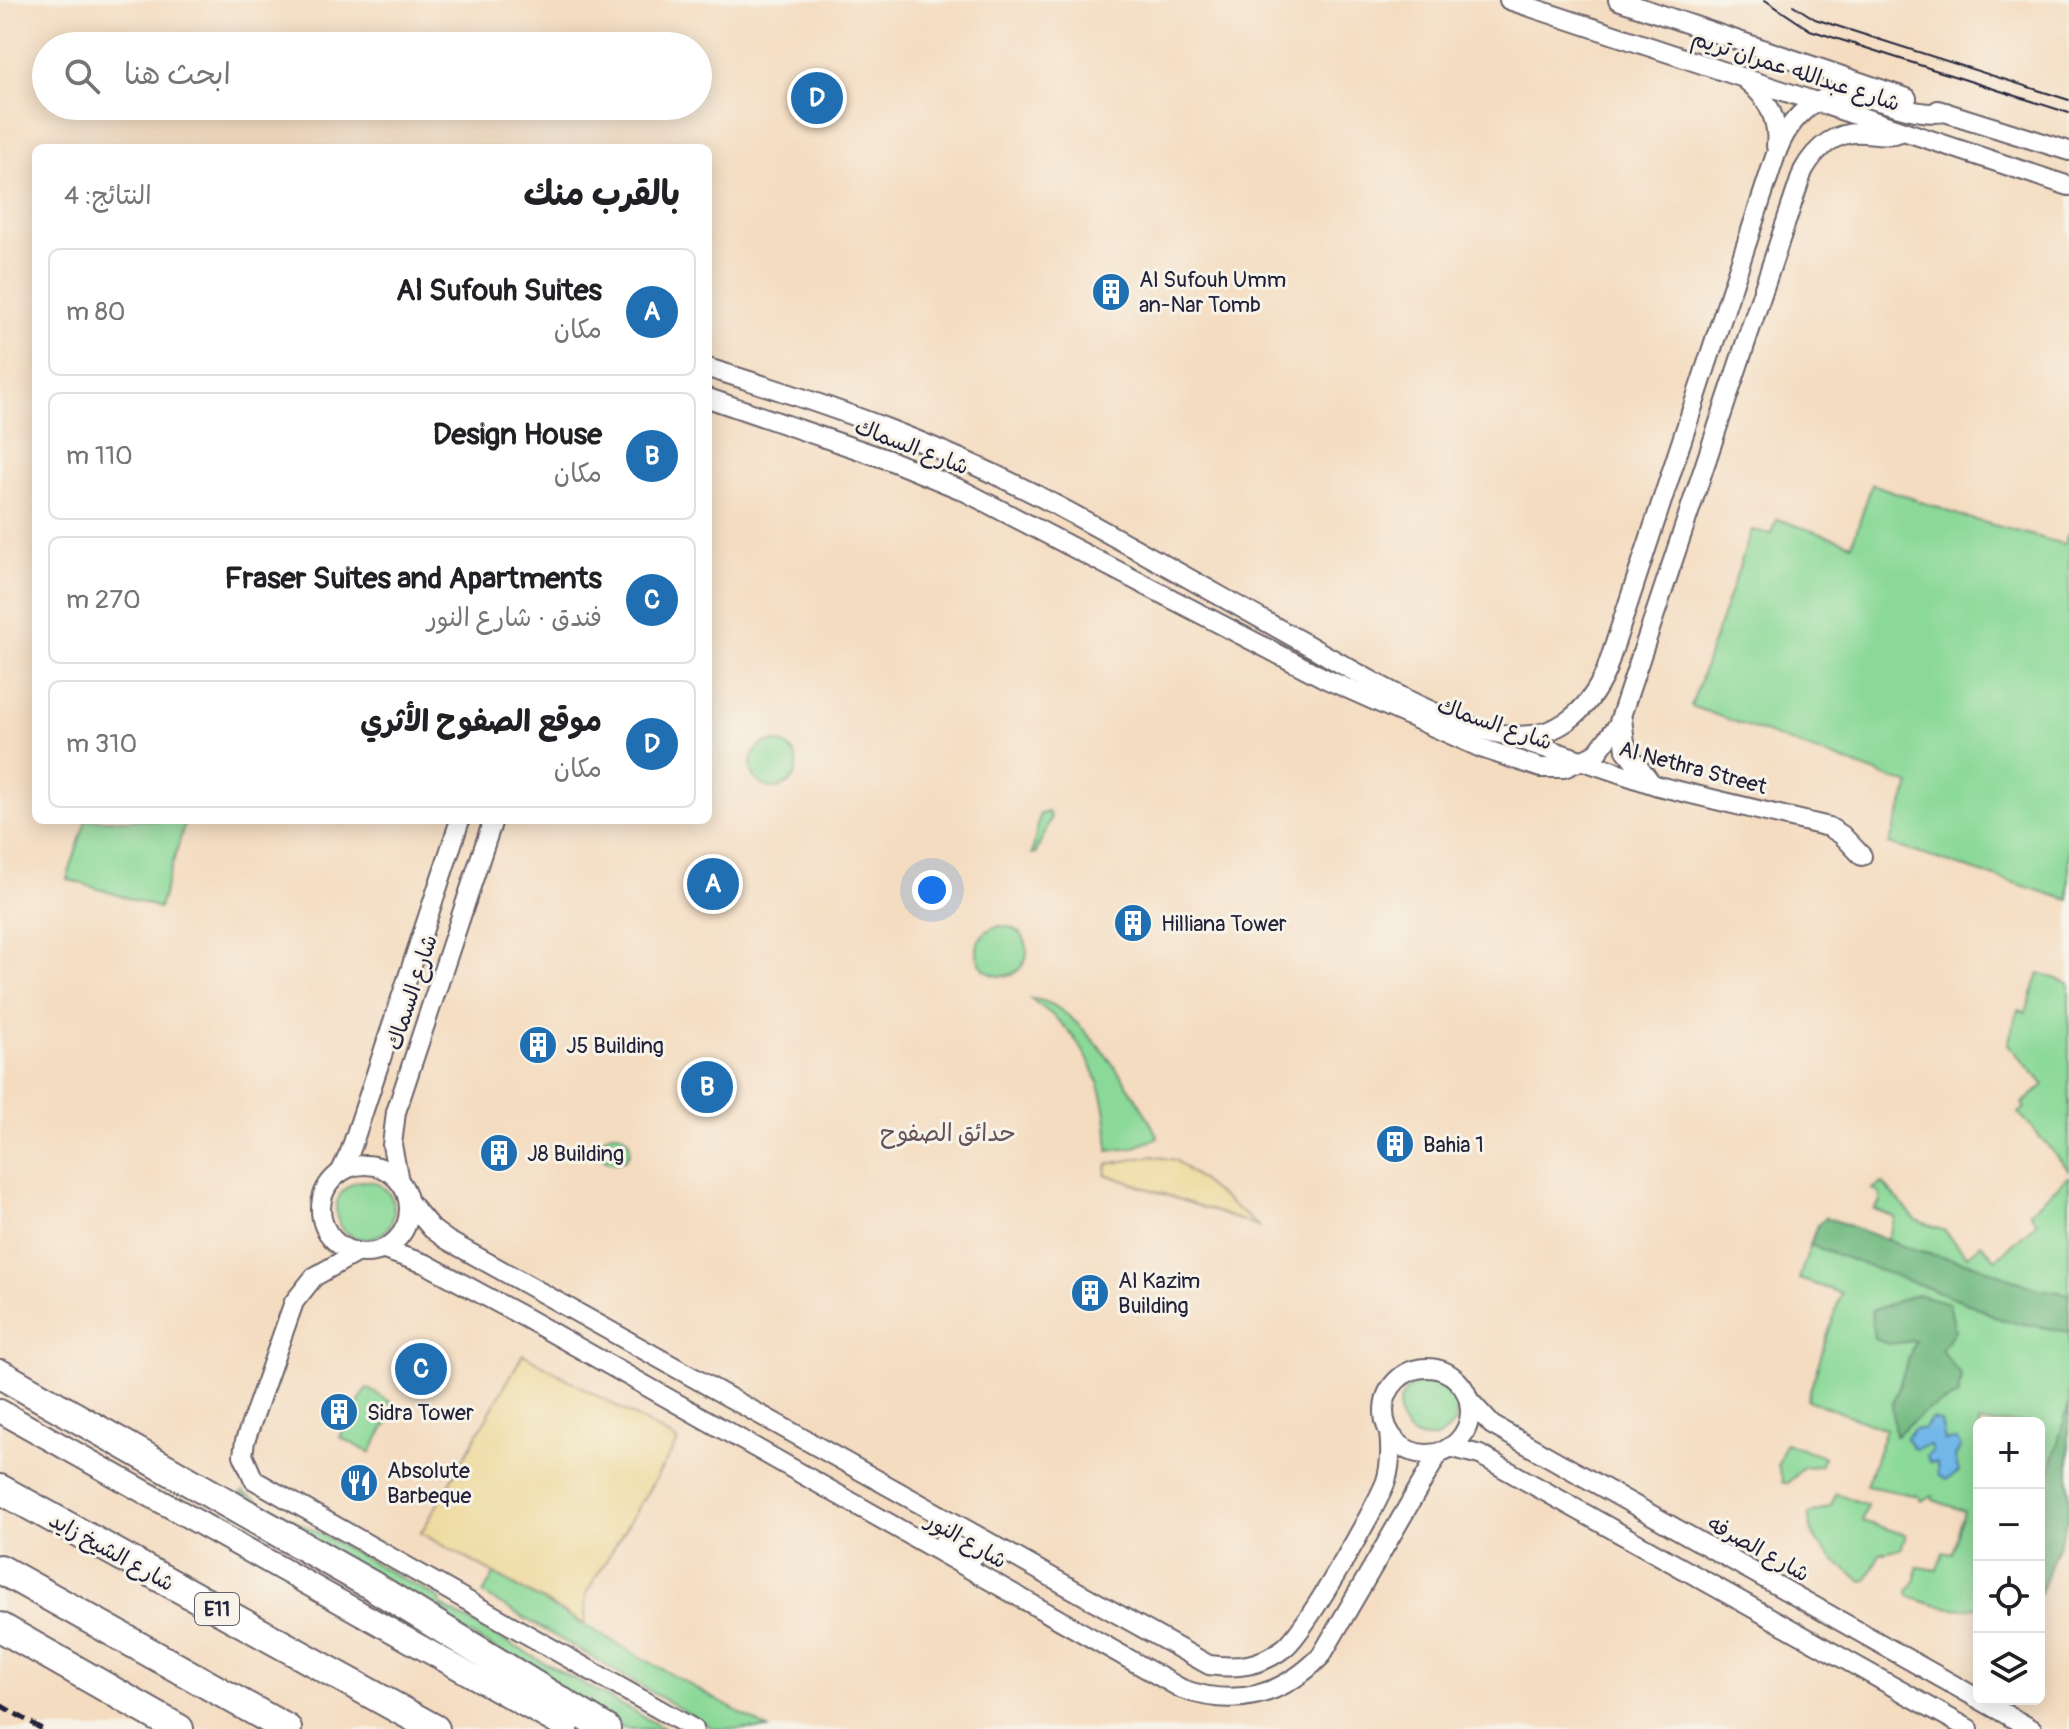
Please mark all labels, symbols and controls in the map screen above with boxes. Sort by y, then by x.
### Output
street label: شارع عبدالله عمران تريم [1687,24,1903,120]
search box [32,32,712,120]
icon: search [60,54,104,98]
text: ابحث هنا [124,56,231,93]
pin: D [791,68,843,128]
text: بالقرب منك [524,173,680,216]
text: النتائج: 4 [64,180,152,212]
place label: Al Sufouh Umm an-Nar Tomb [1139,266,1286,319]
building icon: Al Sufouh Umm an-Nar Tomb [1090,271,1132,313]
text: Al Sufouh Suites [396,272,602,309]
text: 80 m [66,296,126,328]
text: A [644,296,660,328]
text: مكان [554,314,602,346]
street label: شارع السماك [850,412,973,482]
text: Design House [433,416,602,453]
text: 110 m [66,440,133,472]
text: B [645,440,659,472]
text: مكان [554,458,602,490]
text: Fraser Suites and Apartments [225,560,602,597]
text: 270 m [66,584,141,616]
text: C [644,584,660,616]
text: فندق · شارع النور [427,602,602,634]
street label: شارع السماك [1433,691,1556,758]
text: موقع الصفوح الأثري [360,703,602,740]
text: 310 m [66,728,137,760]
text: D [644,728,660,760]
street label: Al Nethra Street [1616,735,1770,801]
text: مكان [554,753,602,785]
pin: A [687,854,739,914]
your location [912,870,952,910]
building icon: Hilliana Tower [1112,902,1154,944]
place label: Hilliana Tower [1161,910,1287,938]
street label: شارع السماك [380,931,445,1054]
building icon: J5 Building [517,1024,559,1066]
place label: J5 Building [566,1032,664,1060]
pin: B [681,1057,733,1117]
district label: حدائق الصفوح [880,1119,1016,1149]
building icon: Bahia 1 [1374,1123,1416,1165]
place label: Bahia 1 [1423,1131,1484,1159]
building icon: J8 Building [478,1132,520,1174]
place label: J8 Building [527,1140,624,1168]
place label: Al Kazim Building [1118,1267,1200,1320]
building icon: Al Kazim Building [1069,1272,1111,1314]
pin: C [395,1339,447,1399]
building icon: Sidra Tower [318,1391,360,1433]
place label: Sidra Tower [367,1399,474,1427]
map controls [1973,1417,2045,1705]
button: + [1973,1417,2045,1489]
place label: Absolute Barbeque [387,1457,472,1510]
restaurant icon: Absolute Barbeque [338,1462,380,1504]
button: − [1973,1489,2045,1561]
street label: شارع الشيخ زايد [43,1506,179,1599]
street label: شارع النور [919,1506,1012,1576]
street label: شارع الصرفه [1702,1509,1814,1589]
button: locate [1973,1561,2045,1633]
road number: E11 [195,1593,239,1625]
button: layers [1973,1633,2045,1705]

